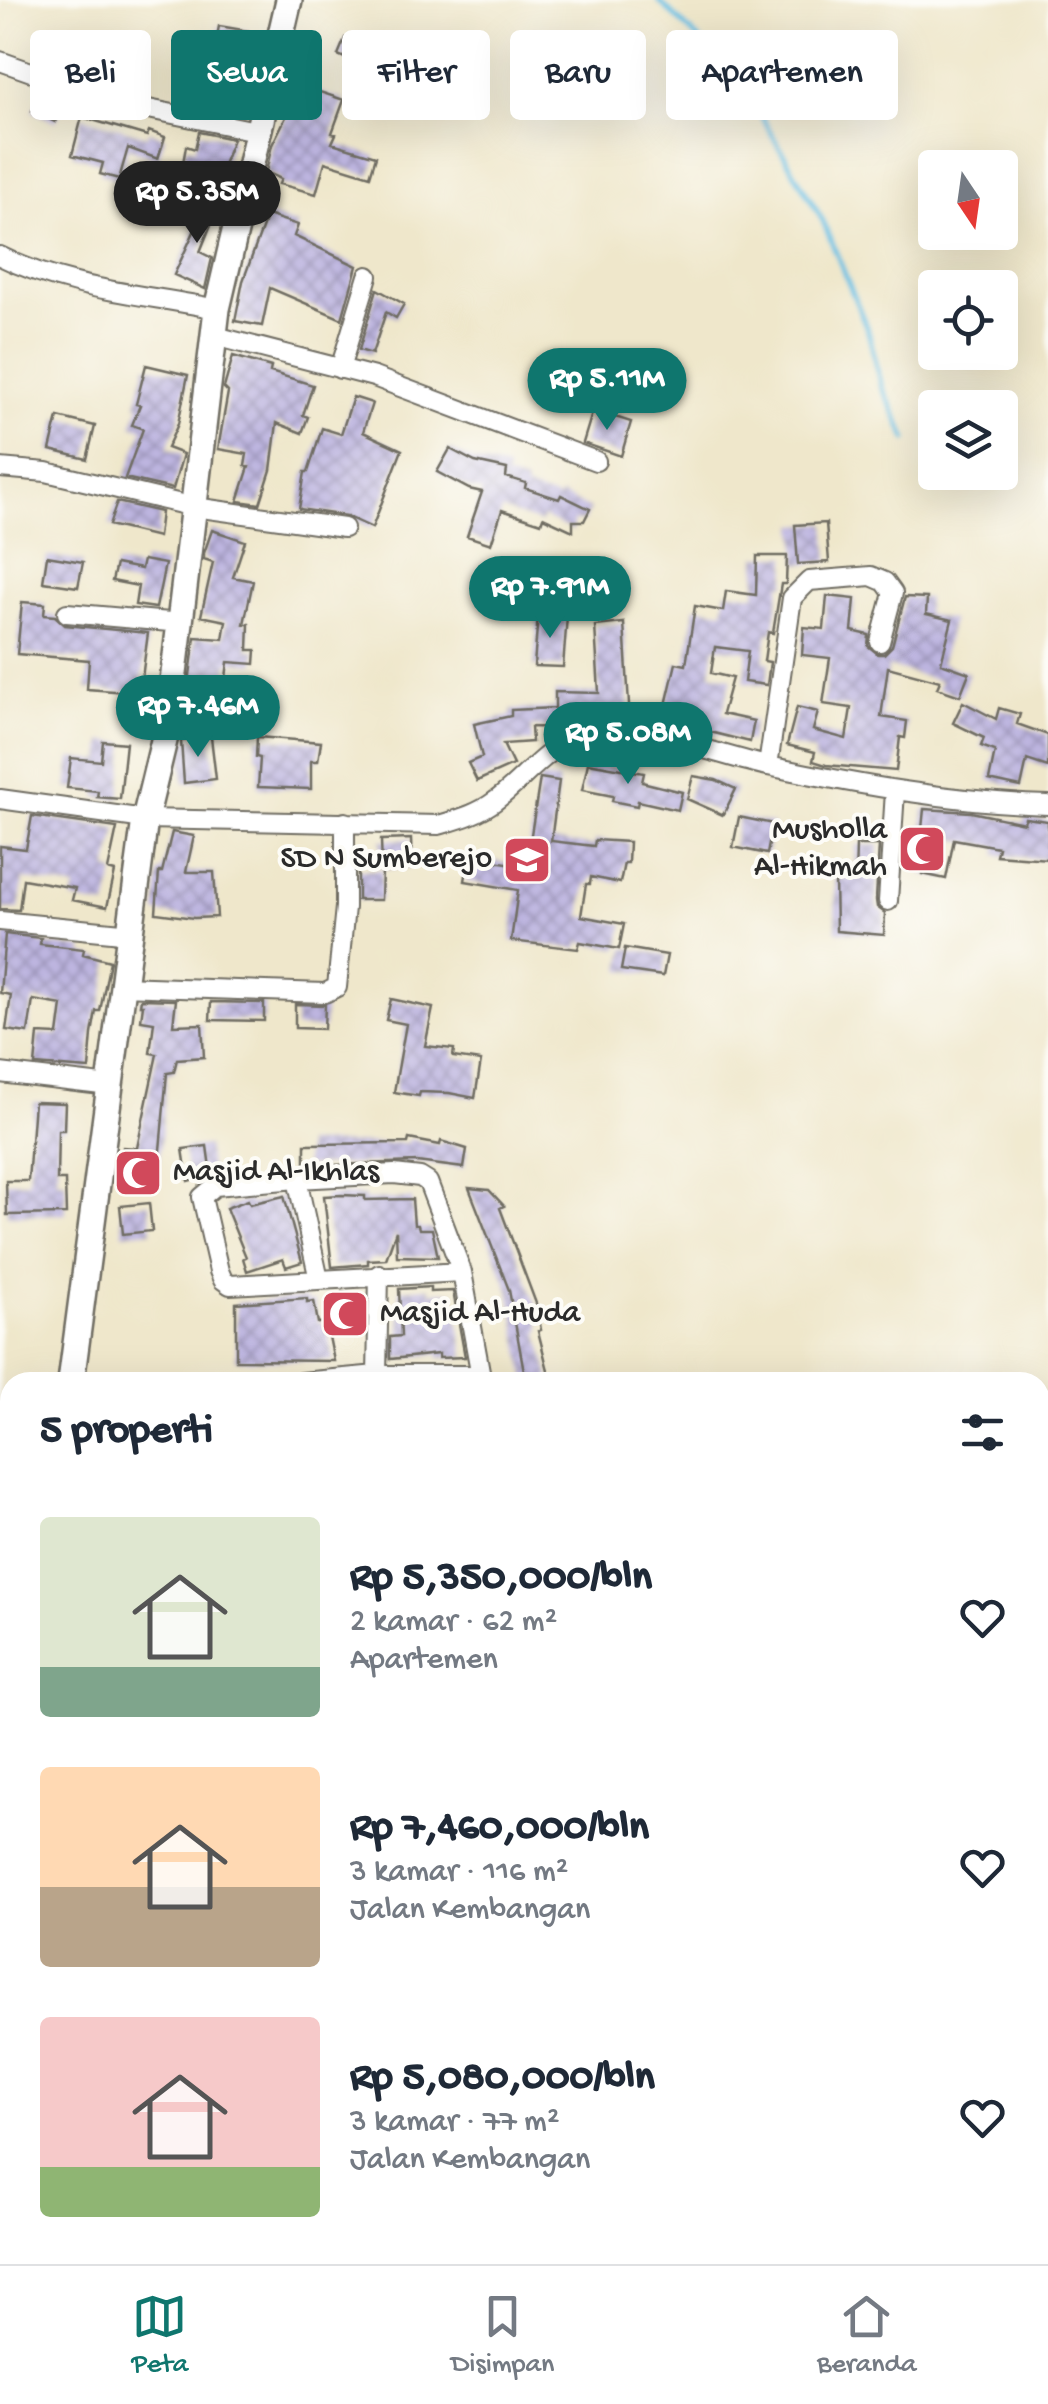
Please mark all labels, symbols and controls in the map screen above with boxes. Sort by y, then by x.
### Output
chip: Beli [30,30,151,120]
chip: Sewa [171,30,322,120]
chip: Filter [342,30,490,120]
chip: Baru [510,30,646,120]
chip: Apartemen [666,30,898,120]
north arrow [918,150,1018,250]
map controls [918,150,1018,490]
pin: Rp 5.35M [94,161,300,246]
text: Rp 5.35M [136,174,258,212]
button: locate [918,270,1018,370]
pin: Rp 5.11M [504,348,710,433]
text: Rp 5.11M [549,361,665,399]
button: layers [918,390,1018,490]
pin: Rp 7.91M [447,556,653,641]
text: Rp 7.91M [491,569,609,607]
pin: Rp 7.46M [95,675,301,760]
text: Rp 7.46M [138,688,258,726]
pin: Rp 5.08M [525,702,731,787]
text: Rp 5.08M [566,715,690,753]
place label: Musholla Al-Hikmah [754,812,888,887]
mosque icon: Musholla Al-Hikmah [896,823,948,875]
school or university icon: SD N Sumberejo [501,834,553,886]
place label: SD N Sumberejo [281,841,492,879]
mosque icon: Masjid Al-Ikhlas [112,1147,164,1199]
place label: Masjid Al-Ikhlas [173,1154,380,1192]
mosque icon: Masjid Al-Huda [319,1288,371,1340]
place label: Masjid Al-Huda [380,1295,581,1333]
icon: filters [955,1405,1010,1460]
text: 5 properti [40,1408,213,1457]
text: Rp 5,350,000/bln [350,1555,652,1604]
icon: home [120,1557,240,1677]
icon: heart [955,1590,1010,1645]
text: 2 kamar · 62 m² [350,1604,557,1642]
text: Apartemen [350,1642,498,1680]
text: Rp 7,460,000/bln [350,1805,649,1854]
icon: home [120,1807,240,1927]
icon: heart [955,1840,1010,1895]
text: 3 kamar · 116 m² [350,1854,568,1892]
text: Jalan Kembangan [350,1892,590,1930]
text: Rp 5,080,000/bln [350,2055,655,2104]
icon: home [120,2057,240,2177]
icon: heart [955,2090,1010,2145]
text: 3 kamar · 77 m² [350,2104,559,2142]
text: Jalan Kembangan [350,2142,590,2180]
tab: Peta [131,2289,188,2382]
tab: Disimpan [451,2289,554,2382]
tab: Beranda [817,2289,917,2382]

